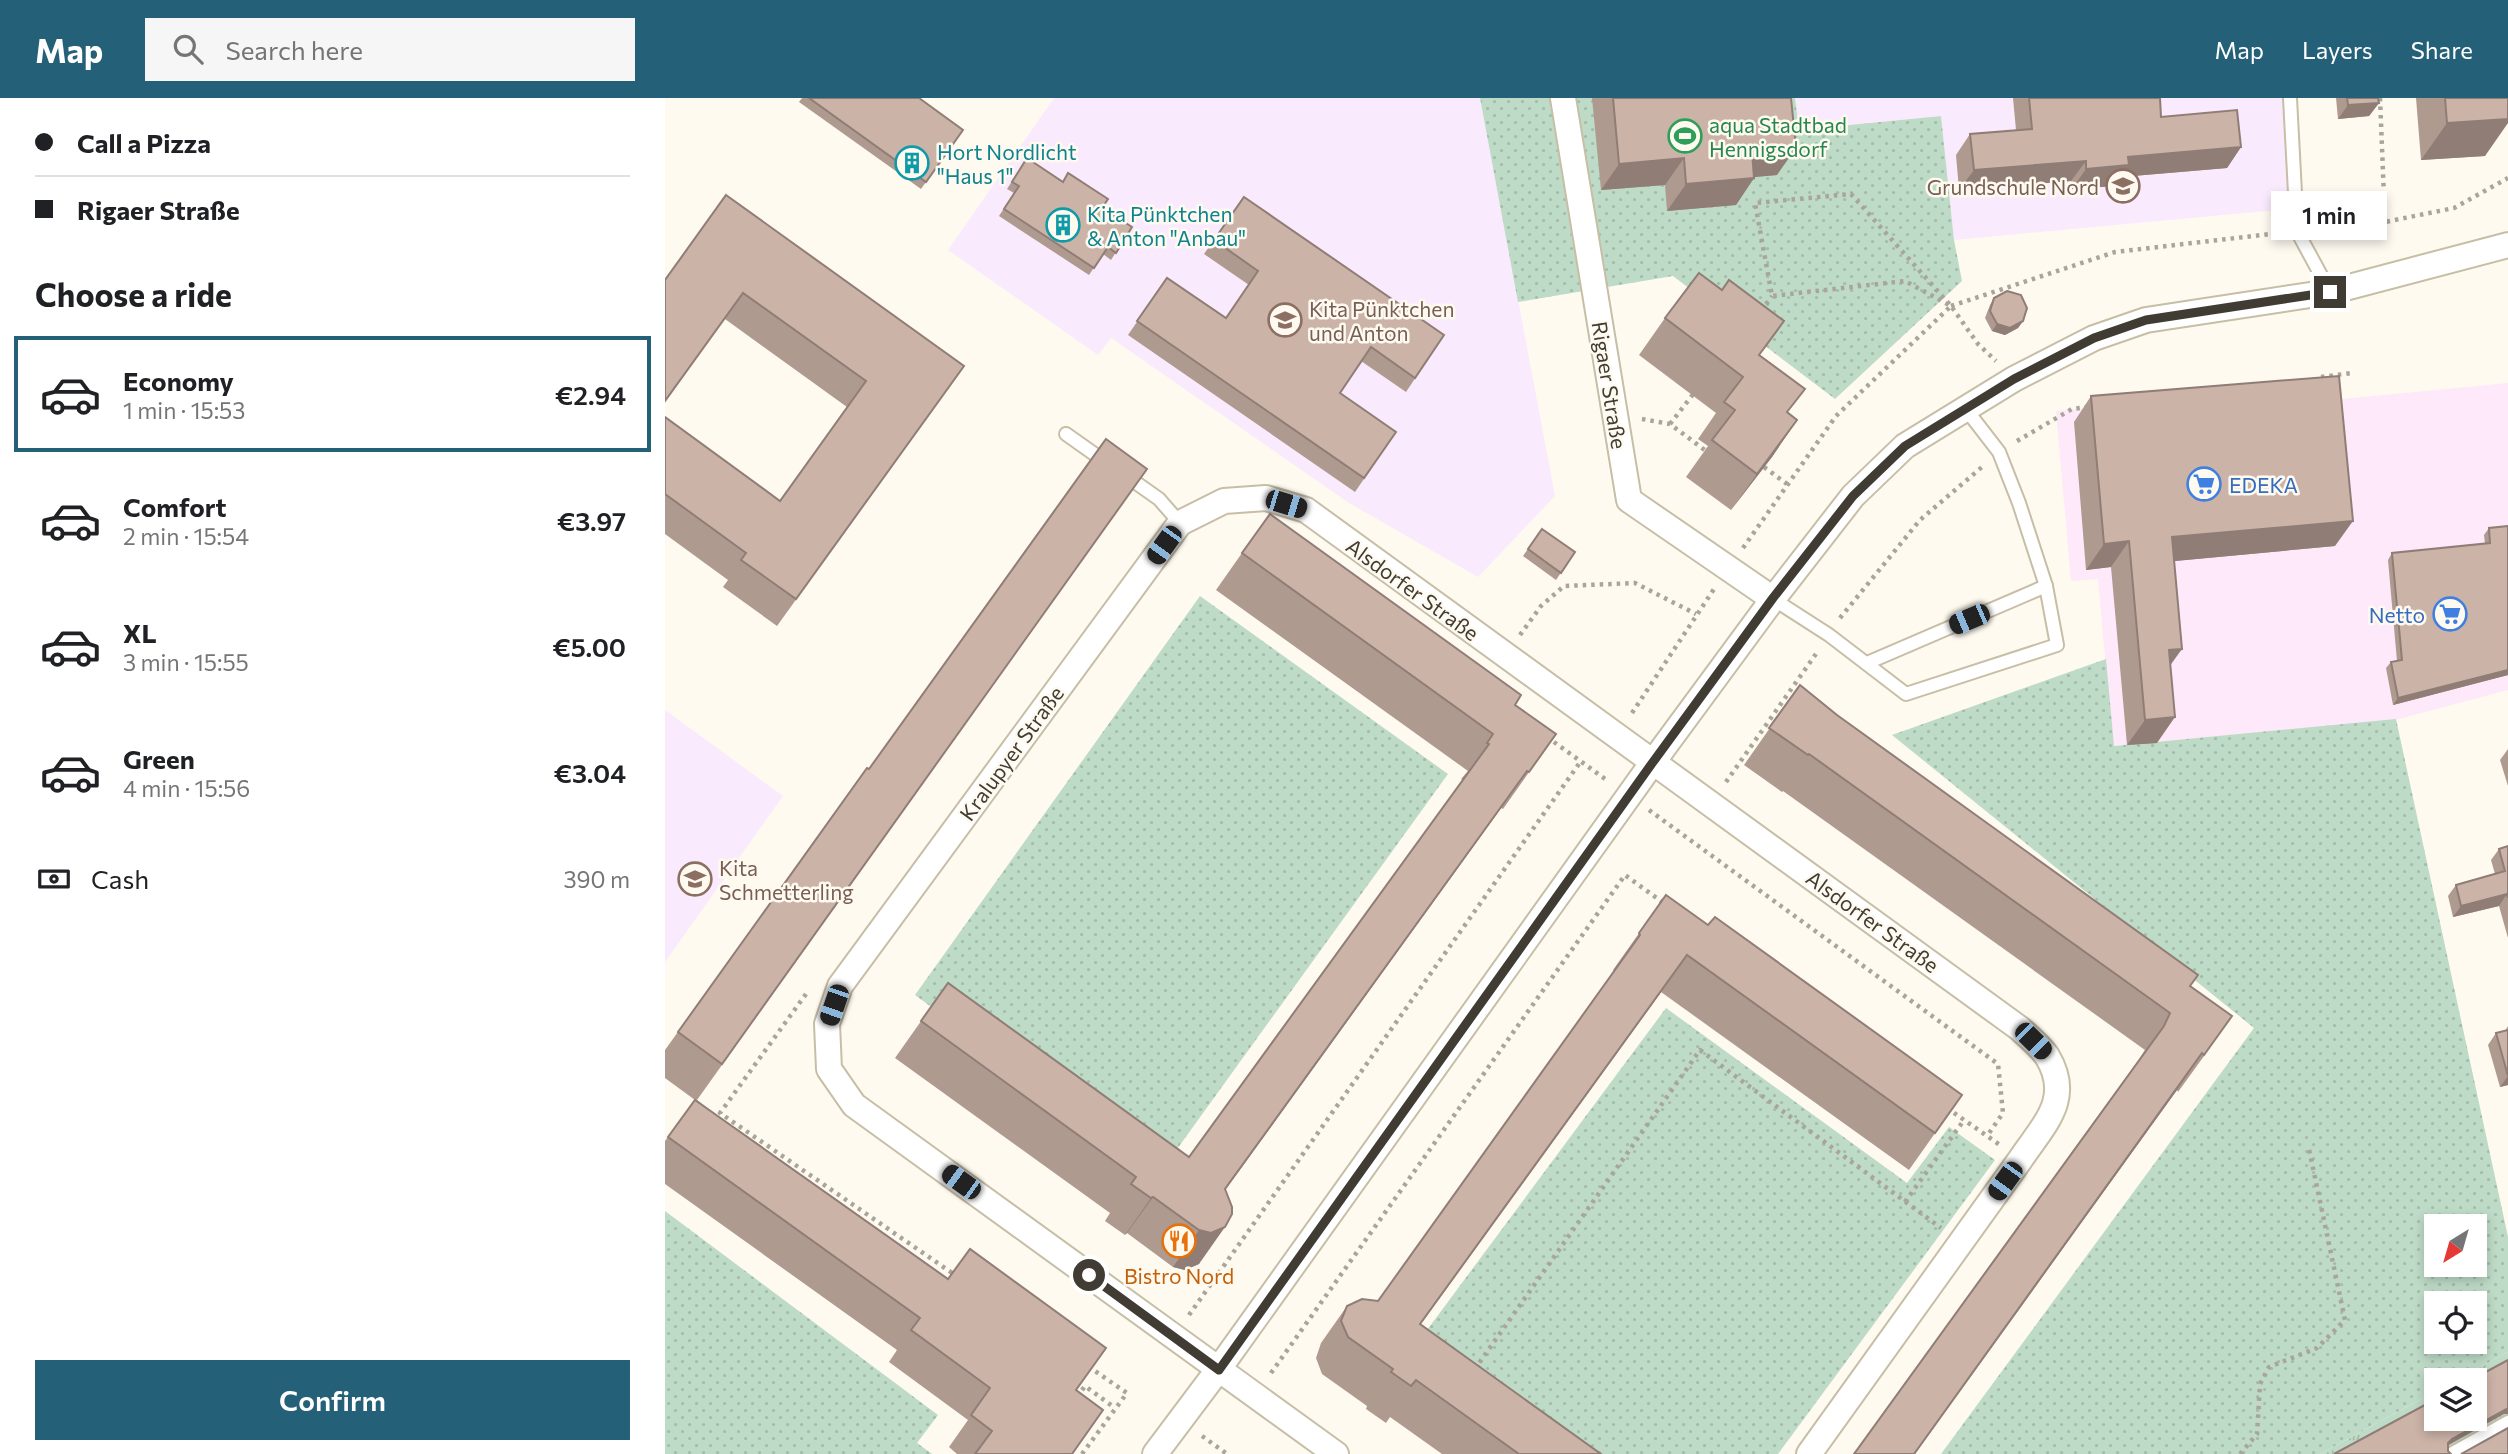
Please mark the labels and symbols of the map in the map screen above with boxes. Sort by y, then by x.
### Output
place label: aqua Stadtbad Hennigsdorf [1709,112,1847,161]
sports icon: aqua Stadtbad Hennigsdorf [1666,117,1704,155]
place label: Hort Nordlicht "Haus 1" [937,139,1077,188]
building icon: Hort Nordlicht "Haus 1" [893,144,931,182]
school or university icon: Grundschule Nord [2104,167,2142,205]
place label: Grundschule Nord [1927,174,2099,199]
callout: 1 min [2272,190,2388,240]
place label: Kita Pünktchen & Anton "Anbau" [1087,201,1246,250]
building icon: Kita Pünktchen & Anton "Anbau" [1044,206,1082,244]
route end [2314,276,2346,308]
place label: Kita Pünktchen und Anton [1309,296,1454,345]
school or university icon: Kita Pünktchen und Anton [1266,301,1304,339]
street label: Rigaer Straße [1588,319,1632,451]
supermarket icon: EDEKA [2185,465,2223,503]
place label: EDEKA [2229,472,2298,497]
car [1263,488,1310,520]
car [1144,522,1185,568]
street label: Alsdorfer Straße [1342,533,1484,645]
supermarket icon: Netto [2431,595,2469,633]
car [1946,601,1993,637]
place label: Netto [2369,602,2425,627]
street label: Kralupyer Straße [954,681,1068,825]
place label: Kita Schmetterling [719,855,854,904]
school or university icon: Kita Schmetterling [676,860,714,898]
street label: Alsdorfer Straße [1802,865,1944,977]
car [818,982,851,1028]
car [2011,1019,2056,1063]
car [1985,1158,2026,1204]
car [938,1161,985,1203]
north arrow [2424,1214,2487,1278]
restaurant icon: Bistro Nord [1160,1222,1198,1260]
route start [1073,1259,1105,1291]
place label: Bistro Nord [1124,1263,1234,1288]

